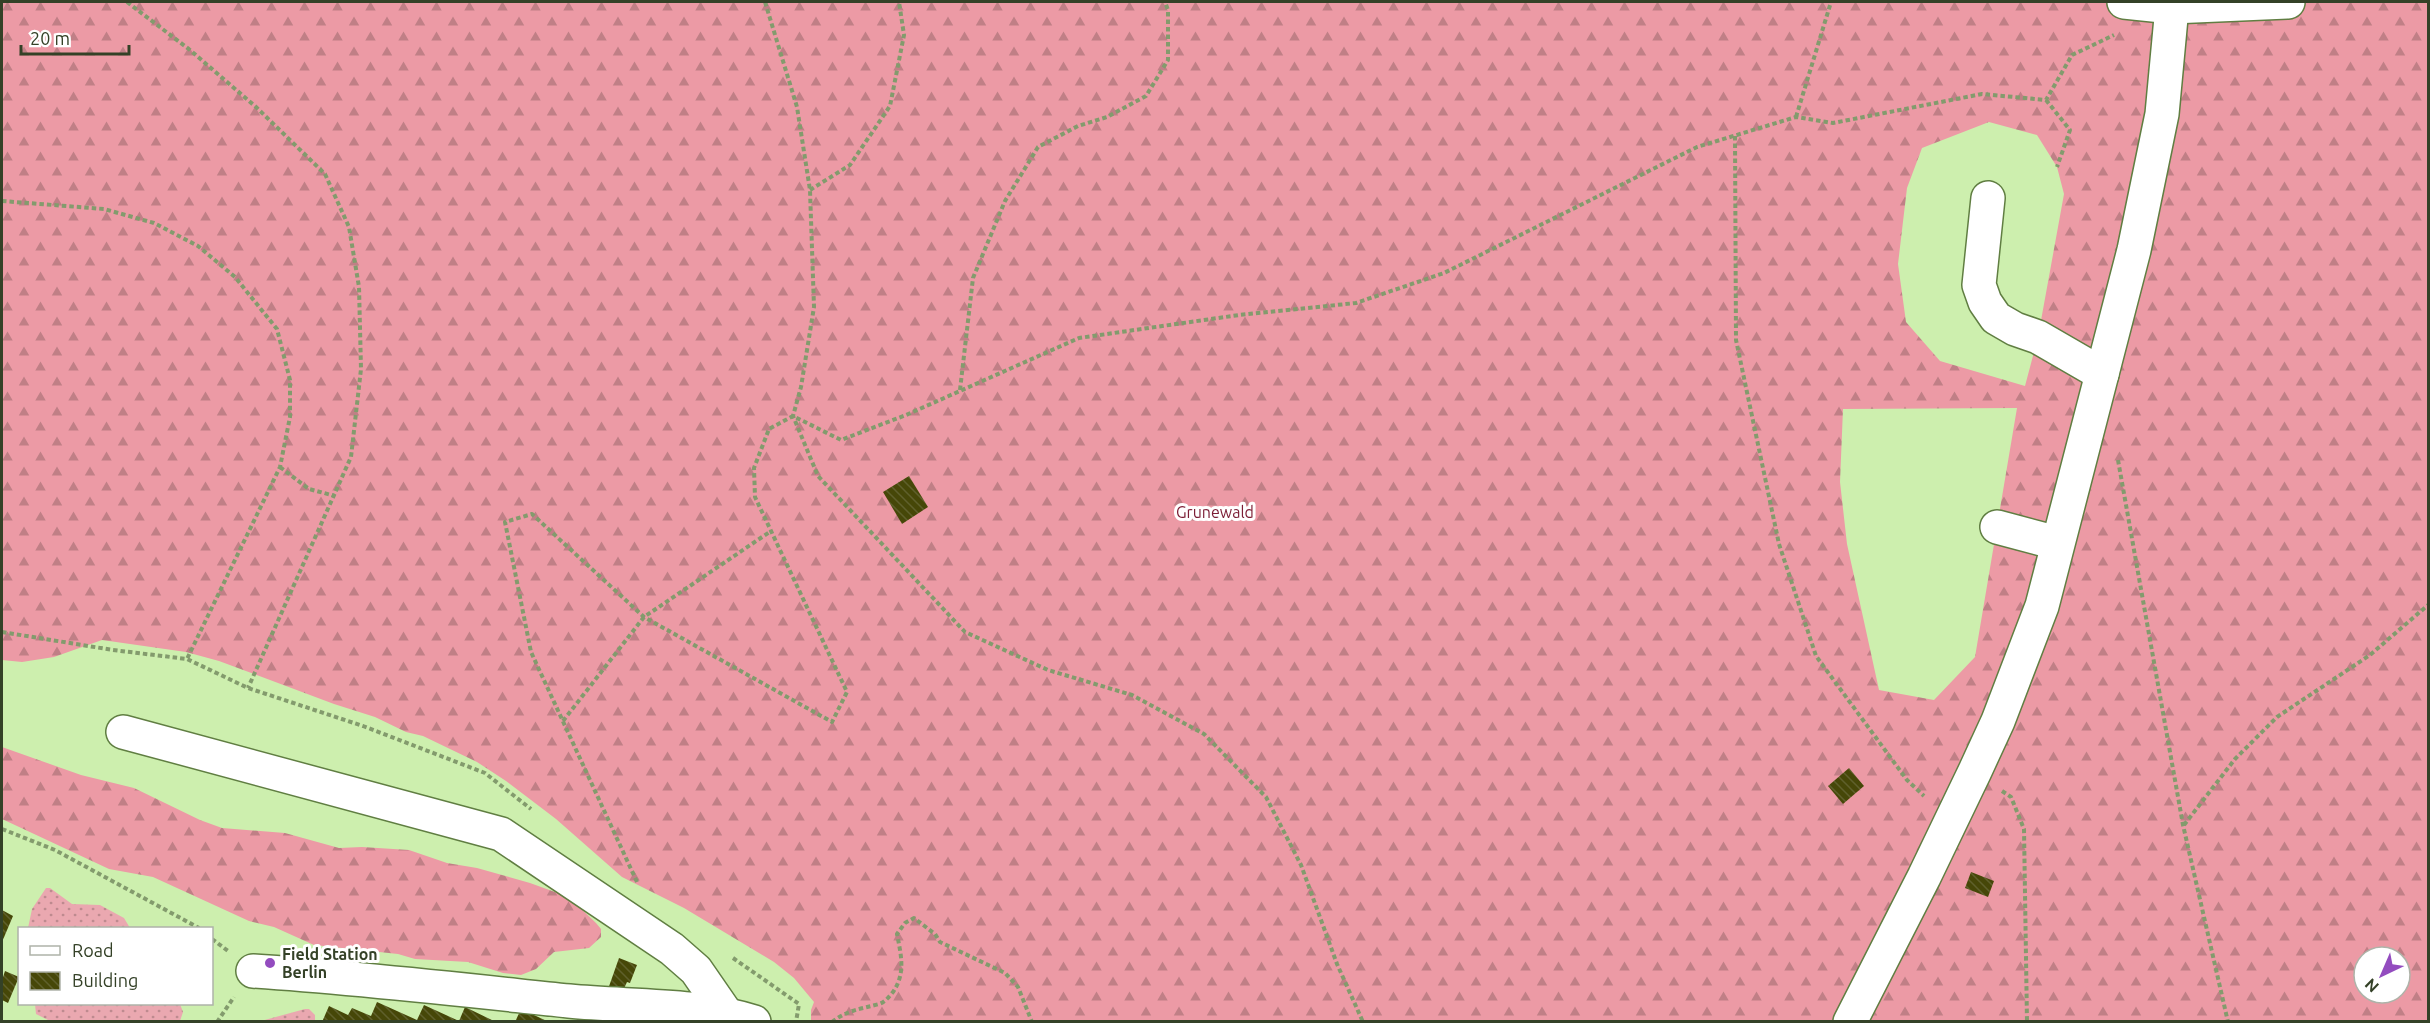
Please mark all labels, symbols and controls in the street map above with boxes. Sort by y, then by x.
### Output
scale bar [21,18,129,56]
text: 20 m [30,28,70,48]
park label: Grunewald [1176,503,1254,521]
legend [18,927,213,1005]
text: Road [72,940,114,960]
place label: Field Station Berlin [282,945,378,981]
north arrow [2352,945,2412,1005]
marker: Field Station Berlin [263,956,277,970]
text: Building [72,970,138,990]
text: N [2361,975,2382,996]

